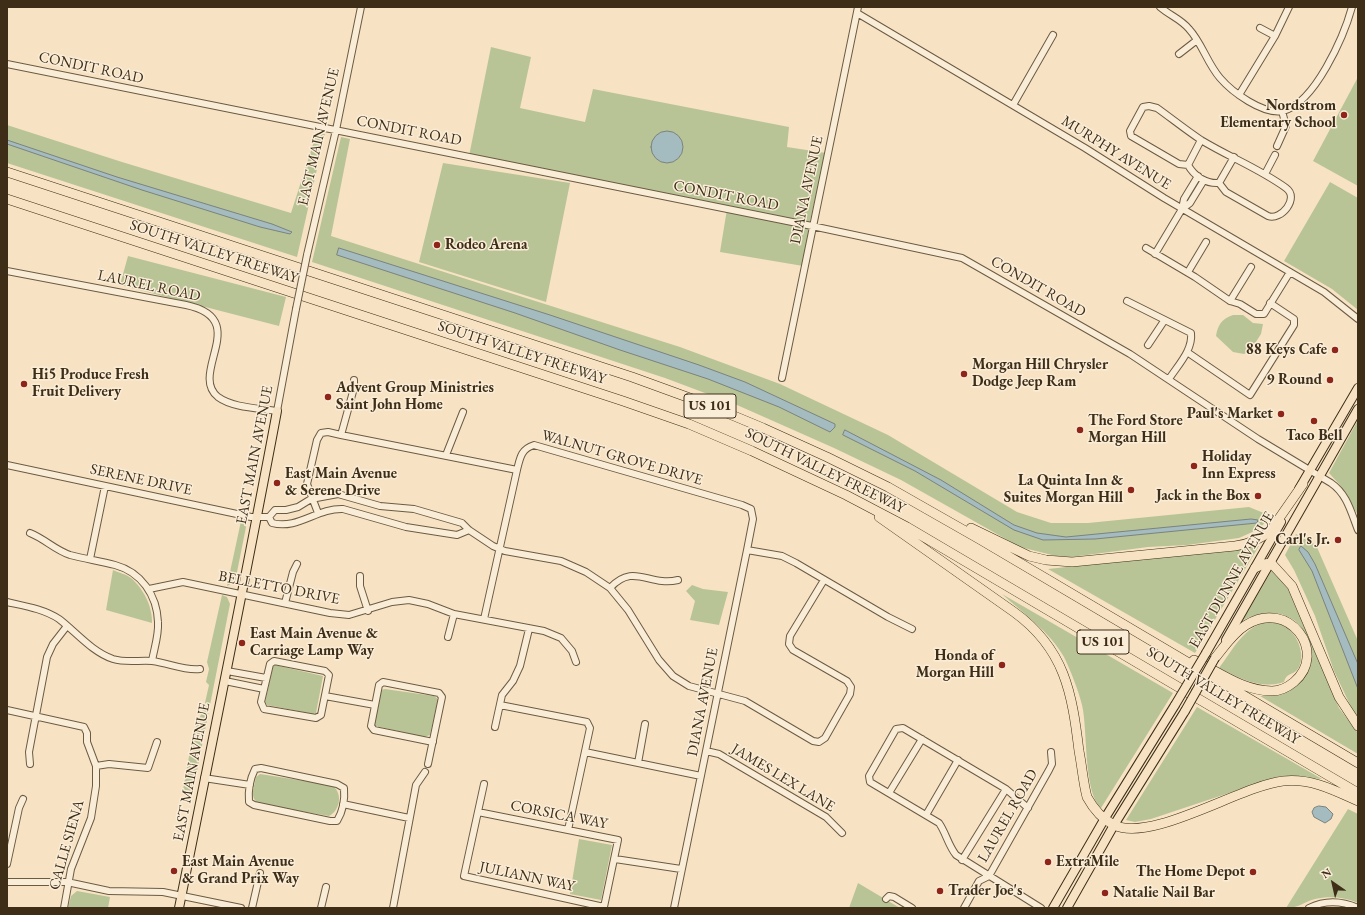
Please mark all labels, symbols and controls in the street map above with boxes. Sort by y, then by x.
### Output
street label: CONDIT ROAD [37,48,145,88]
street label: EAST MAIN AVENUE [294,66,344,208]
place label: Nordstrom Elementary School [1220,97,1336,132]
marker: Nordstrom Elementary School [1339,110,1349,120]
street label: CONDIT ROAD [355,112,463,150]
street label: MURPHY AVENUE [1058,112,1174,194]
street label: DIANA AVENUE [787,134,827,246]
street label: CONDIT ROAD [672,177,780,215]
street label: SOUTH VALLEY FREEWAY [128,216,300,288]
place label: Rodeo Arena [445,236,527,254]
marker: Rodeo Arena [432,240,442,250]
street label: CONDIT ROAD [987,253,1089,321]
street label: LAUREL ROAD [96,266,202,306]
street label: SOUTH VALLEY FREEWAY [436,317,608,389]
place label: 88 Keys Cafe [1246,341,1327,359]
marker: 88 Keys Cafe [1330,345,1340,355]
place label: Morgan Hill Chrysler Dodge Jeep Ram [972,356,1108,391]
place label: Hi5 Produce Fresh Fruit Delivery [32,366,149,401]
marker: Morgan Hill Chrysler Dodge Jeep Ram [959,369,969,379]
place label: 9 Round [1267,371,1322,389]
marker: 9 Round [1325,375,1335,385]
marker: Hi5 Produce Fresh Fruit Delivery [19,379,29,389]
place label: Advent Group Ministries Saint John Home [336,379,494,414]
street label: EAST MAIN AVENUE [233,384,277,526]
marker: Advent Group Ministries Saint John Home [323,392,333,402]
road number: US 101 [684,394,736,418]
place label: Paul's Market [1187,405,1273,423]
marker: Paul's Market [1276,409,1286,419]
place label: The Ford Store Morgan Hill [1088,412,1183,447]
marker: Taco Bell [1309,416,1319,426]
street label: SOUTH VALLEY FREEWAY [742,424,908,518]
marker: The Ford Store Morgan Hill [1075,425,1085,435]
street label: WALNUT GROVE DRIVE [539,426,705,490]
place label: Taco Bell [1286,427,1342,445]
place label: Holiday Inn Express [1202,448,1276,483]
street label: SERENE DRIVE [88,460,194,500]
marker: Holiday Inn Express [1189,461,1199,471]
place label: East Main Avenue & Serene Drive [285,465,397,500]
place label: La Quinta Inn & Suites Morgan Hill [1004,472,1123,507]
marker: East Main Avenue & Serene Drive [272,478,282,488]
marker: La Quinta Inn & Suites Morgan Hill [1126,485,1136,495]
place label: Jack in the Box [1156,487,1250,505]
marker: Jack in the Box [1253,491,1263,501]
street label: EAST DUNNE AVENUE [1186,509,1278,651]
place label: Carl's Jr. [1276,531,1330,549]
marker: Carl's Jr. [1333,535,1343,545]
street label: BELLETTO DRIVE [217,567,341,609]
place label: East Main Avenue & Carriage Lamp Way [250,625,378,660]
road number: US 101 [1077,630,1129,654]
marker: East Main Avenue & Carriage Lamp Way [237,638,247,648]
street label: SOUTH VALLEY FREEWAY [1143,643,1303,749]
street label: DIANA AVENUE [684,646,722,758]
place label: Honda of Morgan Hill [916,647,994,682]
marker: Honda of Morgan Hill [997,660,1007,670]
street label: EAST MAIN AVENUE [170,701,214,843]
street label: JAMES LEX LANE [728,740,838,816]
street label: LAUREL ROAD [974,766,1042,866]
street label: CORSICA WAY [509,797,609,833]
street label: CALLE SIENA [46,798,88,892]
place label: East Main Avenue & Grand Prix Way [182,853,299,888]
place label: ExtraMile [1056,853,1119,871]
marker: ExtraMile [1043,857,1053,867]
street label: JULIANN WAY [478,858,576,896]
place label: The Home Depot [1136,863,1245,881]
north arrow [1313,863,1353,903]
text: N [1319,865,1334,881]
marker: East Main Avenue & Grand Prix Way [169,866,179,876]
marker: The Home Depot [1248,867,1258,877]
place label: Trader Joe's [948,882,1023,900]
place label: Natalie Nail Bar [1113,884,1215,902]
marker: Trader Joe's [935,886,945,896]
marker: Natalie Nail Bar [1100,888,1110,898]

